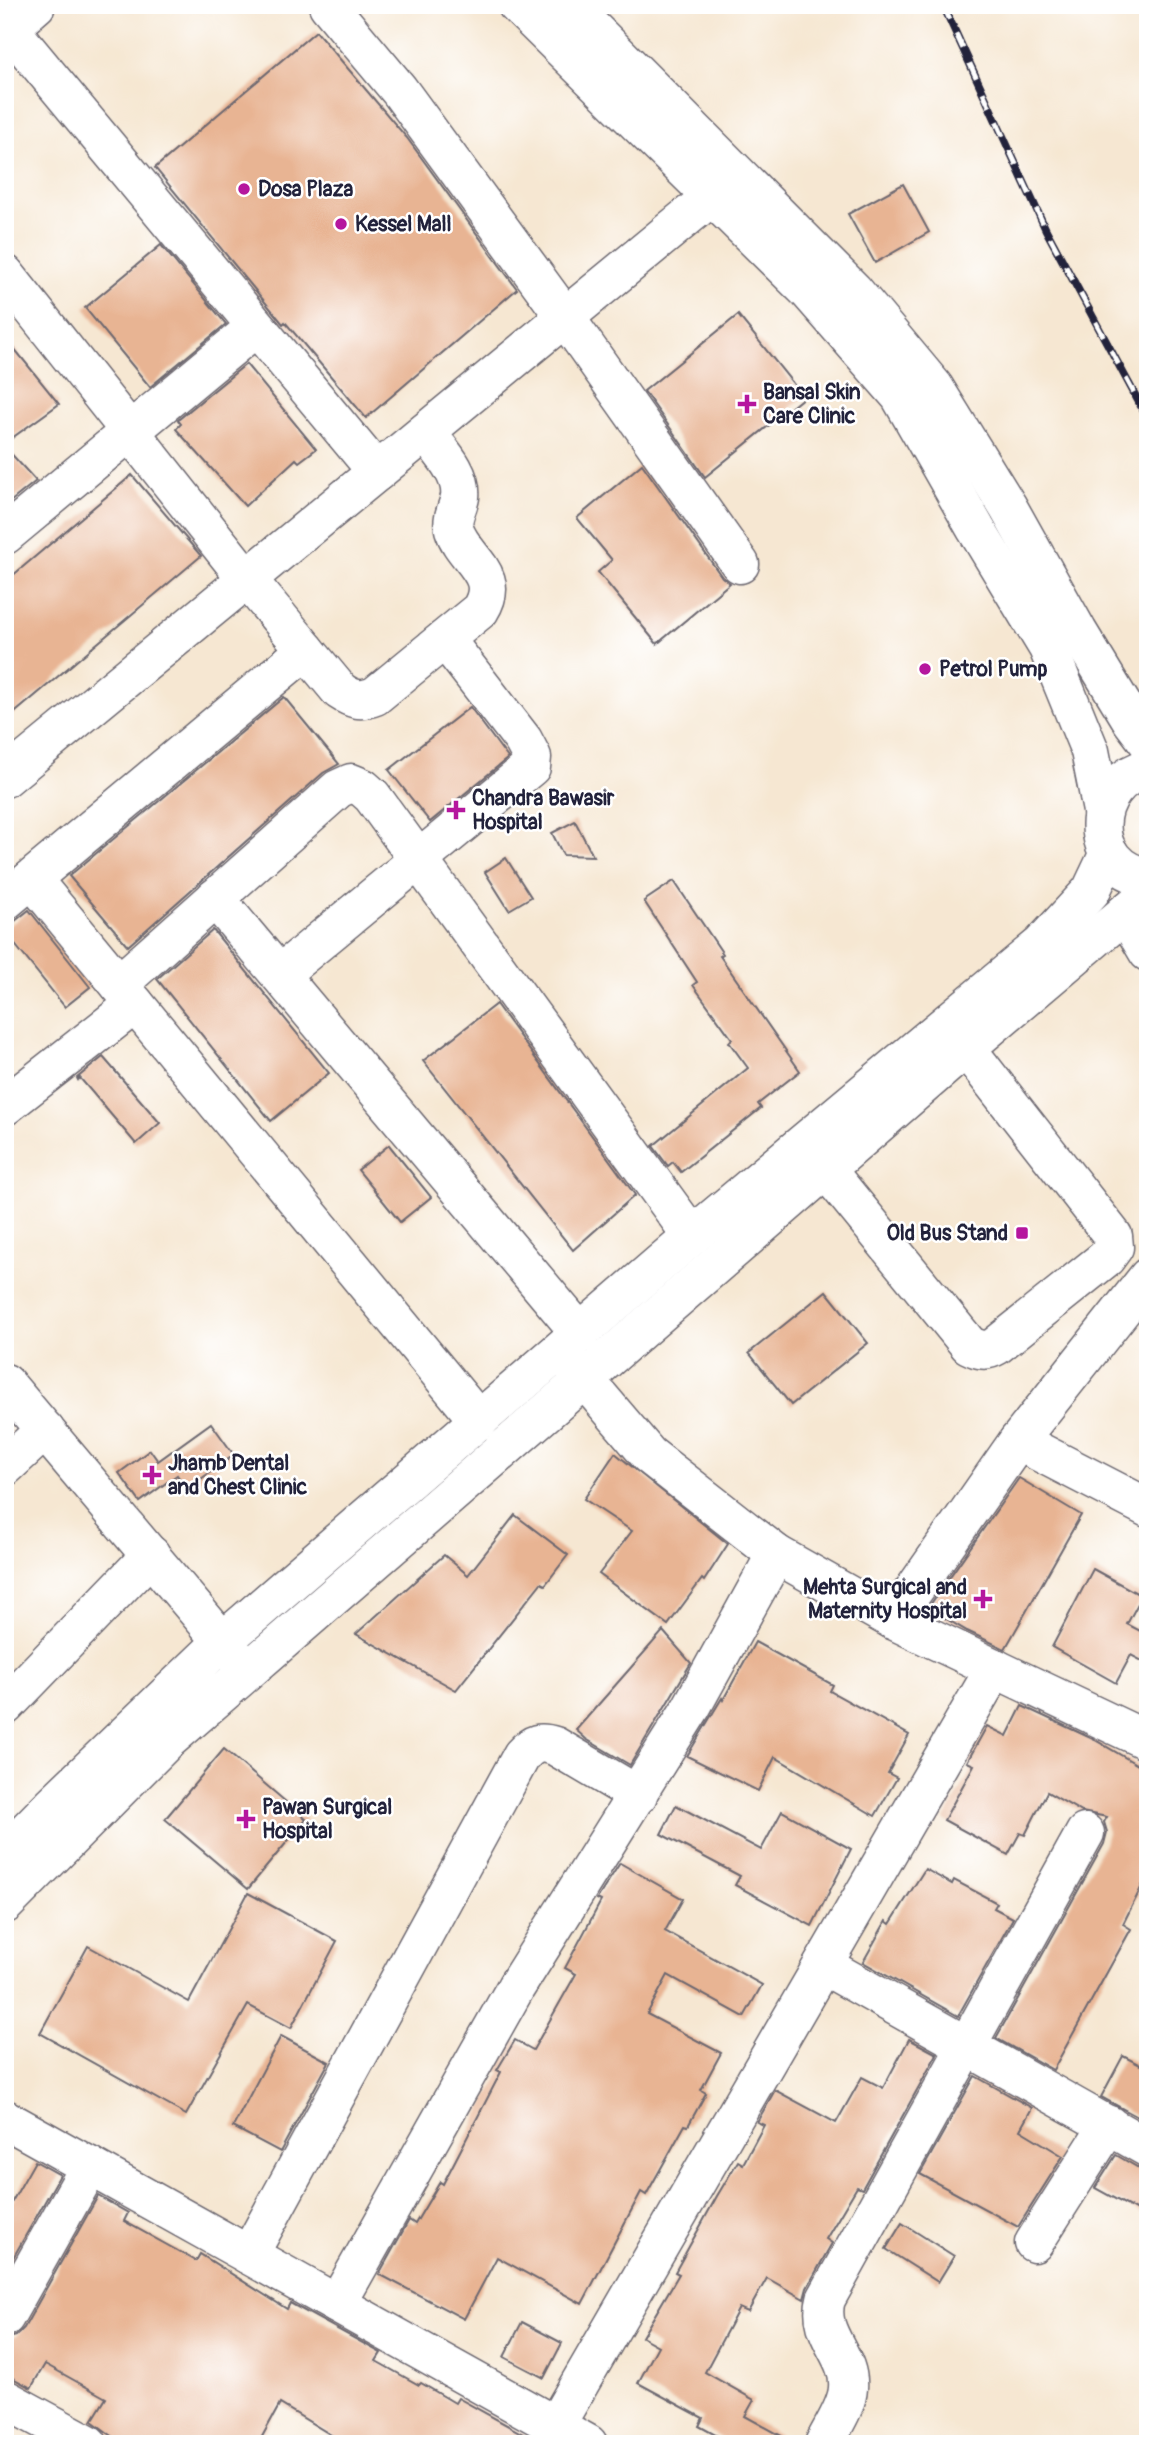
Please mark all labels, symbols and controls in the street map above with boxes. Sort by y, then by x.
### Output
place label: Dosa Plaza [258,176,353,203]
marker: Dosa Plaza [236,181,252,197]
place label: Kessel Mall [355,211,452,238]
marker: Kessel Mall [333,216,349,232]
place label: Bansal Skin Care Clinic [763,379,861,430]
marker: Bansal Skin Care Clinic [737,394,757,414]
place label: Petrol Pump [939,656,1047,683]
marker: Petrol Pump [917,661,933,677]
place label: Chandra Bawasir Hospital [472,785,615,836]
marker: Chandra Bawasir Hospital [446,800,466,820]
place label: Old Bus Stand [886,1220,1008,1247]
marker: Old Bus Stand [1014,1225,1030,1241]
place label: Jhamb Dental and Chest Clinic [168,1450,308,1501]
marker: Jhamb Dental and Chest Clinic [142,1465,162,1485]
place label: Mehta Surgical and Maternity Hospital [803,1574,967,1625]
marker: Mehta Surgical and Maternity Hospital [973,1589,993,1609]
place label: Pawan Surgical Hospital [262,1794,392,1845]
marker: Pawan Surgical Hospital [236,1809,256,1829]

